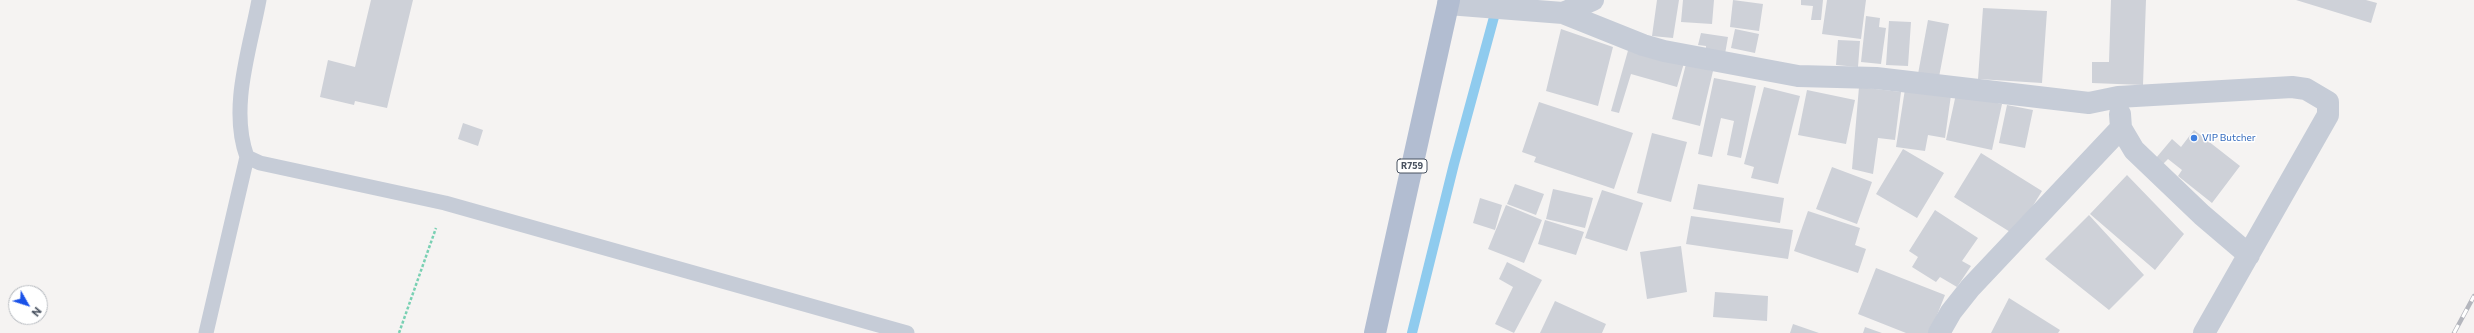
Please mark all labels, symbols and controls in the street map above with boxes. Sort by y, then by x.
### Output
place label: VIP Butcher [2202,132,2256,144]
marker: VIP Butcher [2189,133,2199,143]
road number: R759 [1397,159,1427,173]
north arrow [8,285,48,325]
text: N [29,305,45,320]

